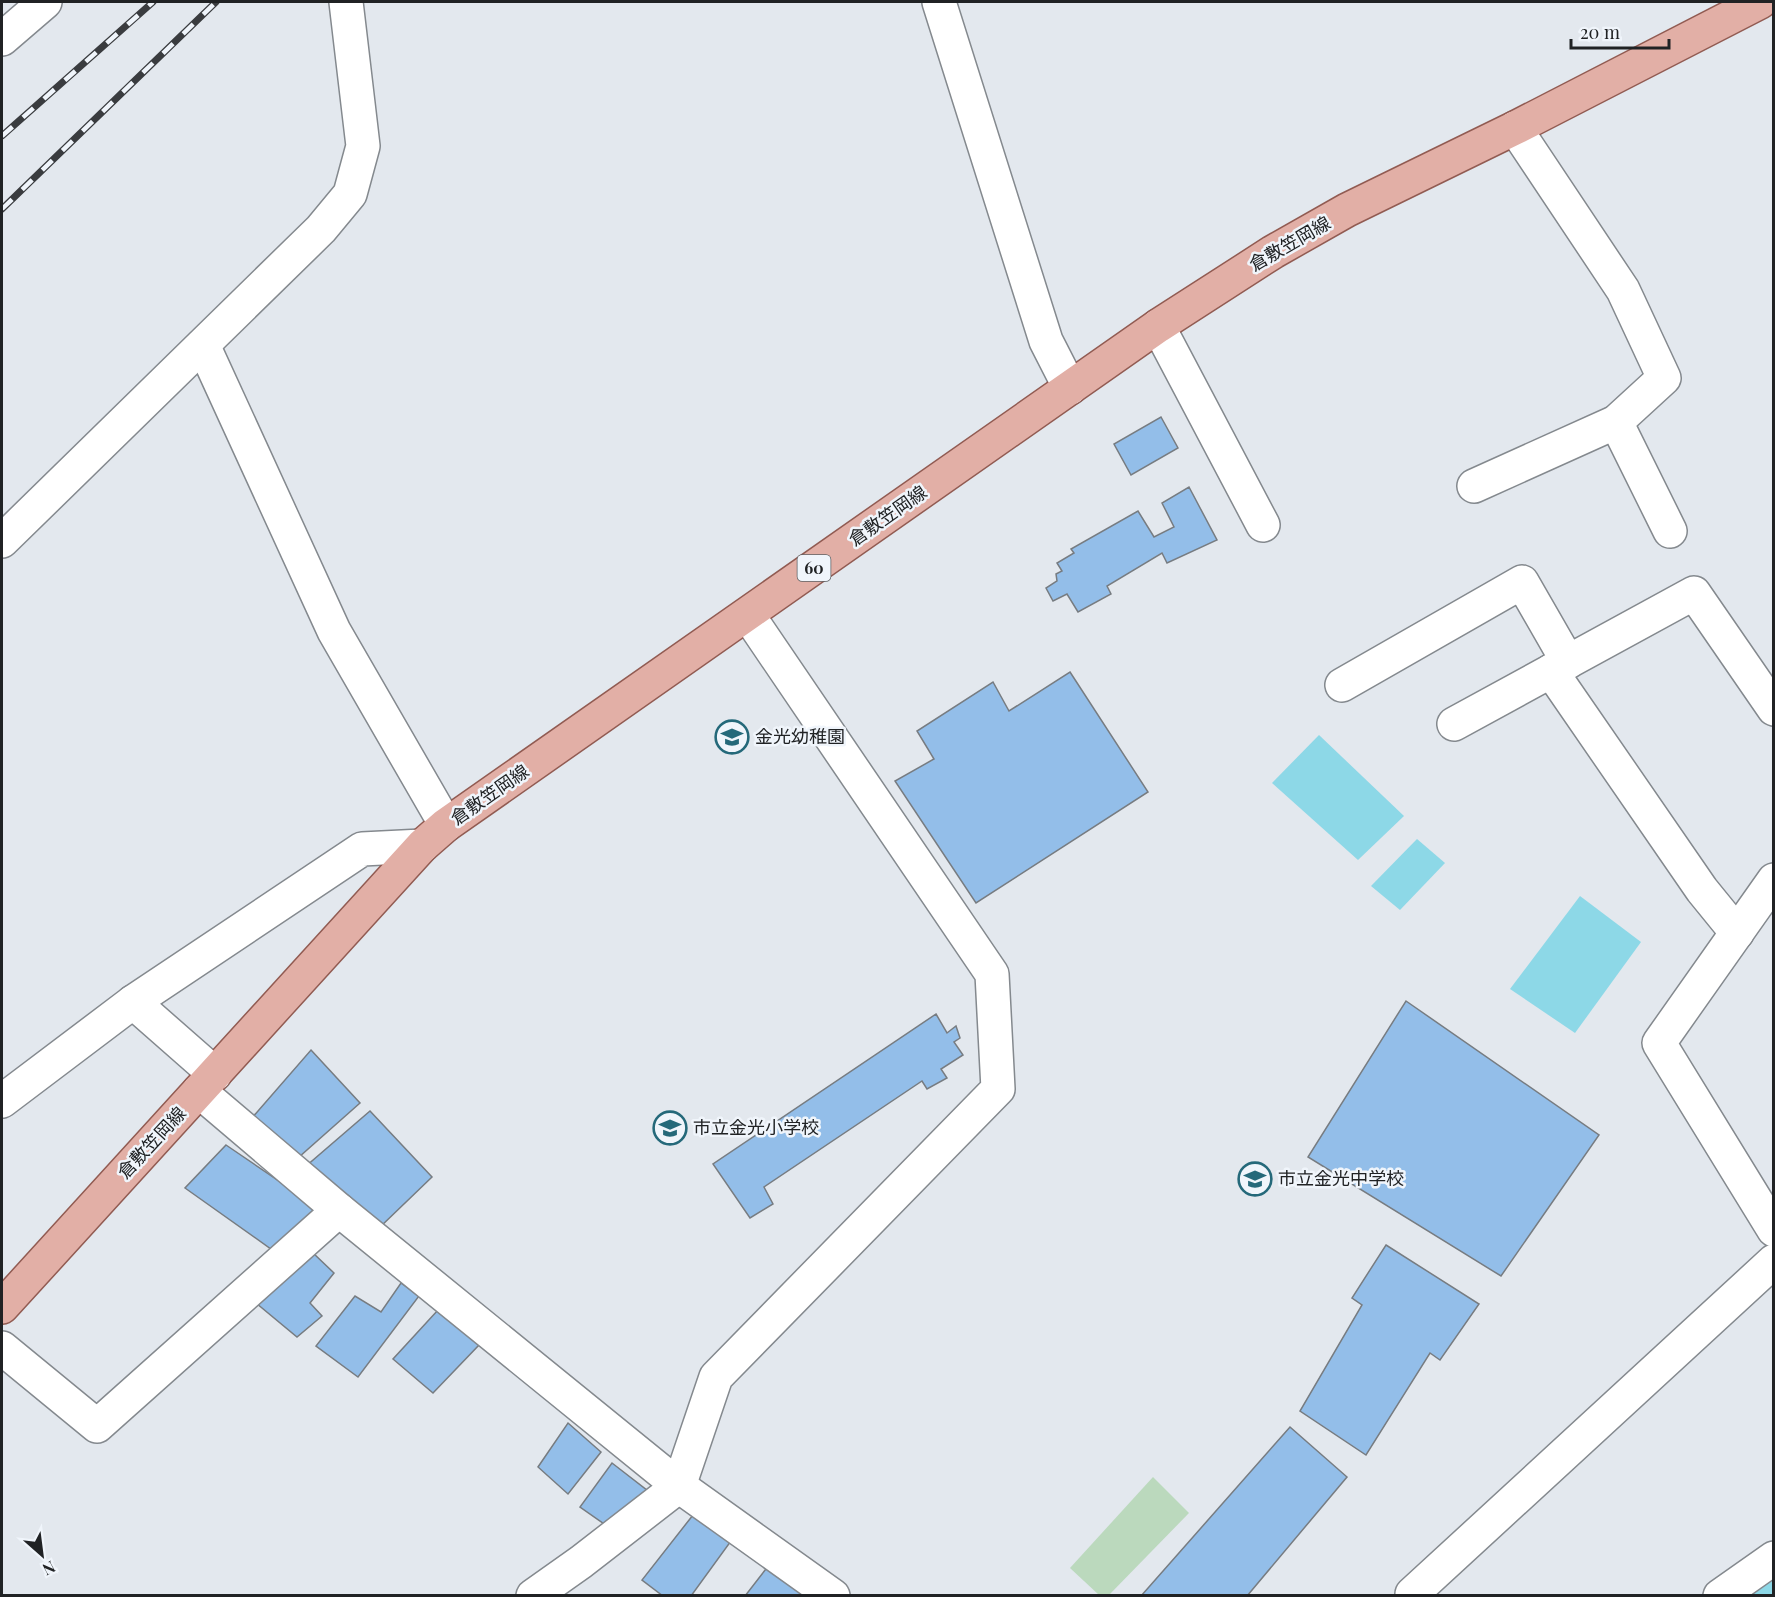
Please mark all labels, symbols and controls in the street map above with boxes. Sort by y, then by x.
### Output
scale bar [1571,12,1668,50]
text: 20 m [1580,20,1620,44]
street label: 倉敷笠岡線 [1245,210,1334,276]
street label: 倉敷笠岡線 [844,480,931,551]
road number: 60 [798,555,830,581]
school or university icon: 金光幼稚園 [714,719,750,755]
place label: 金光幼稚園 [755,724,845,748]
street label: 倉敷笠岡線 [446,759,533,830]
street label: 倉敷笠岡線 [112,1101,191,1183]
school or university icon: 市立金光小学校 [652,1110,688,1146]
place label: 市立金光小学校 [693,1115,819,1139]
school or university icon: 市立金光中学校 [1237,1161,1273,1197]
place label: 市立金光中学校 [1278,1166,1404,1190]
north arrow [12,1525,72,1585]
text: N [39,1557,59,1581]

